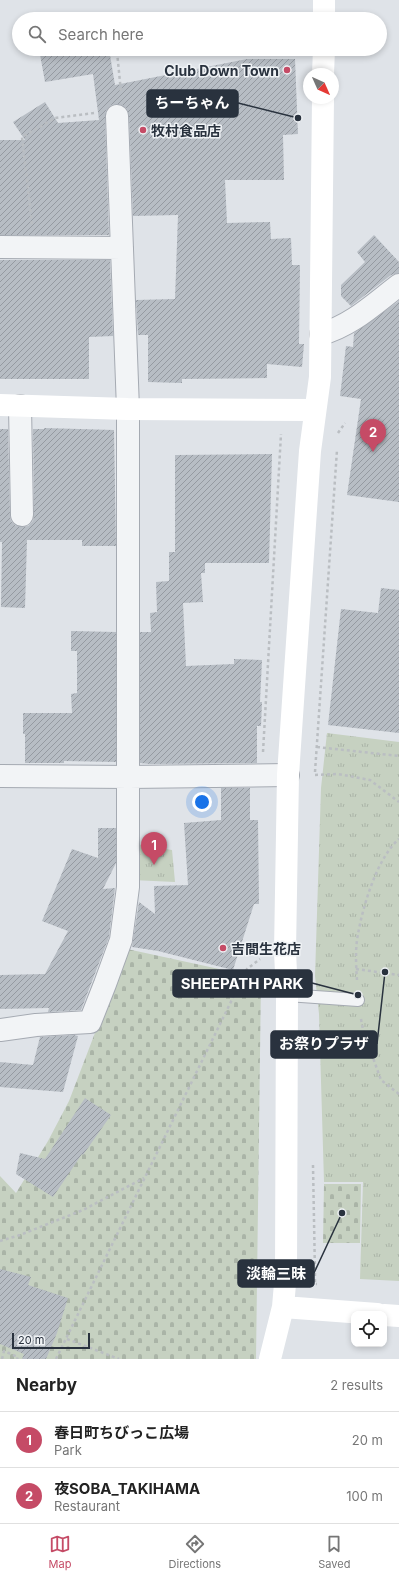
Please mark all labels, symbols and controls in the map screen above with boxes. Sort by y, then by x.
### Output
search box [12,12,387,56]
icon: search [26,23,48,45]
text: Search here [58,25,144,44]
place label: Club Down Town [164,62,279,79]
marker: Club Down Town [282,65,292,75]
north arrow [303,68,339,104]
callout: ちーちゃん [147,90,238,117]
text: ちーちゃん [154,93,230,112]
place label: 牧村食品店 [151,122,221,139]
marker: 牧村食品店 [138,125,148,135]
pin: 2 [360,419,386,452]
your location [192,792,212,812]
pin: 1 [141,832,167,865]
place label: 吉間生花店 [231,940,301,957]
marker: 吉間生花店 [218,943,228,953]
callout: SHEEPATH PARK [173,970,312,997]
text: SHEEPATH PARK [181,974,304,993]
callout: お祭りプラザ [271,1031,377,1058]
text: お祭りプラザ [279,1034,369,1053]
callout: 淡輪三昧 [238,1260,314,1287]
text: 淡輪三昧 [246,1264,306,1283]
map controls [351,1311,387,1347]
button: locate [351,1311,387,1347]
scale bar [12,1331,90,1350]
text: 20 m [18,1333,44,1347]
text: Nearby [16,1375,77,1395]
text: 2 results [330,1377,383,1393]
text: 春日町ちびっこ広場 [54,1423,189,1442]
text: 1 [26,1432,32,1448]
text: 20 m [352,1432,383,1448]
text: Park [54,1442,82,1458]
text: 夜SOBA_TAKIHAMA [54,1479,200,1498]
text: 2 [25,1488,33,1504]
text: 100 m [346,1488,383,1504]
text: Restaurant [54,1498,120,1514]
tab: Map [49,1533,71,1571]
tab: Directions [169,1533,221,1571]
tab: Saved [318,1533,350,1571]

